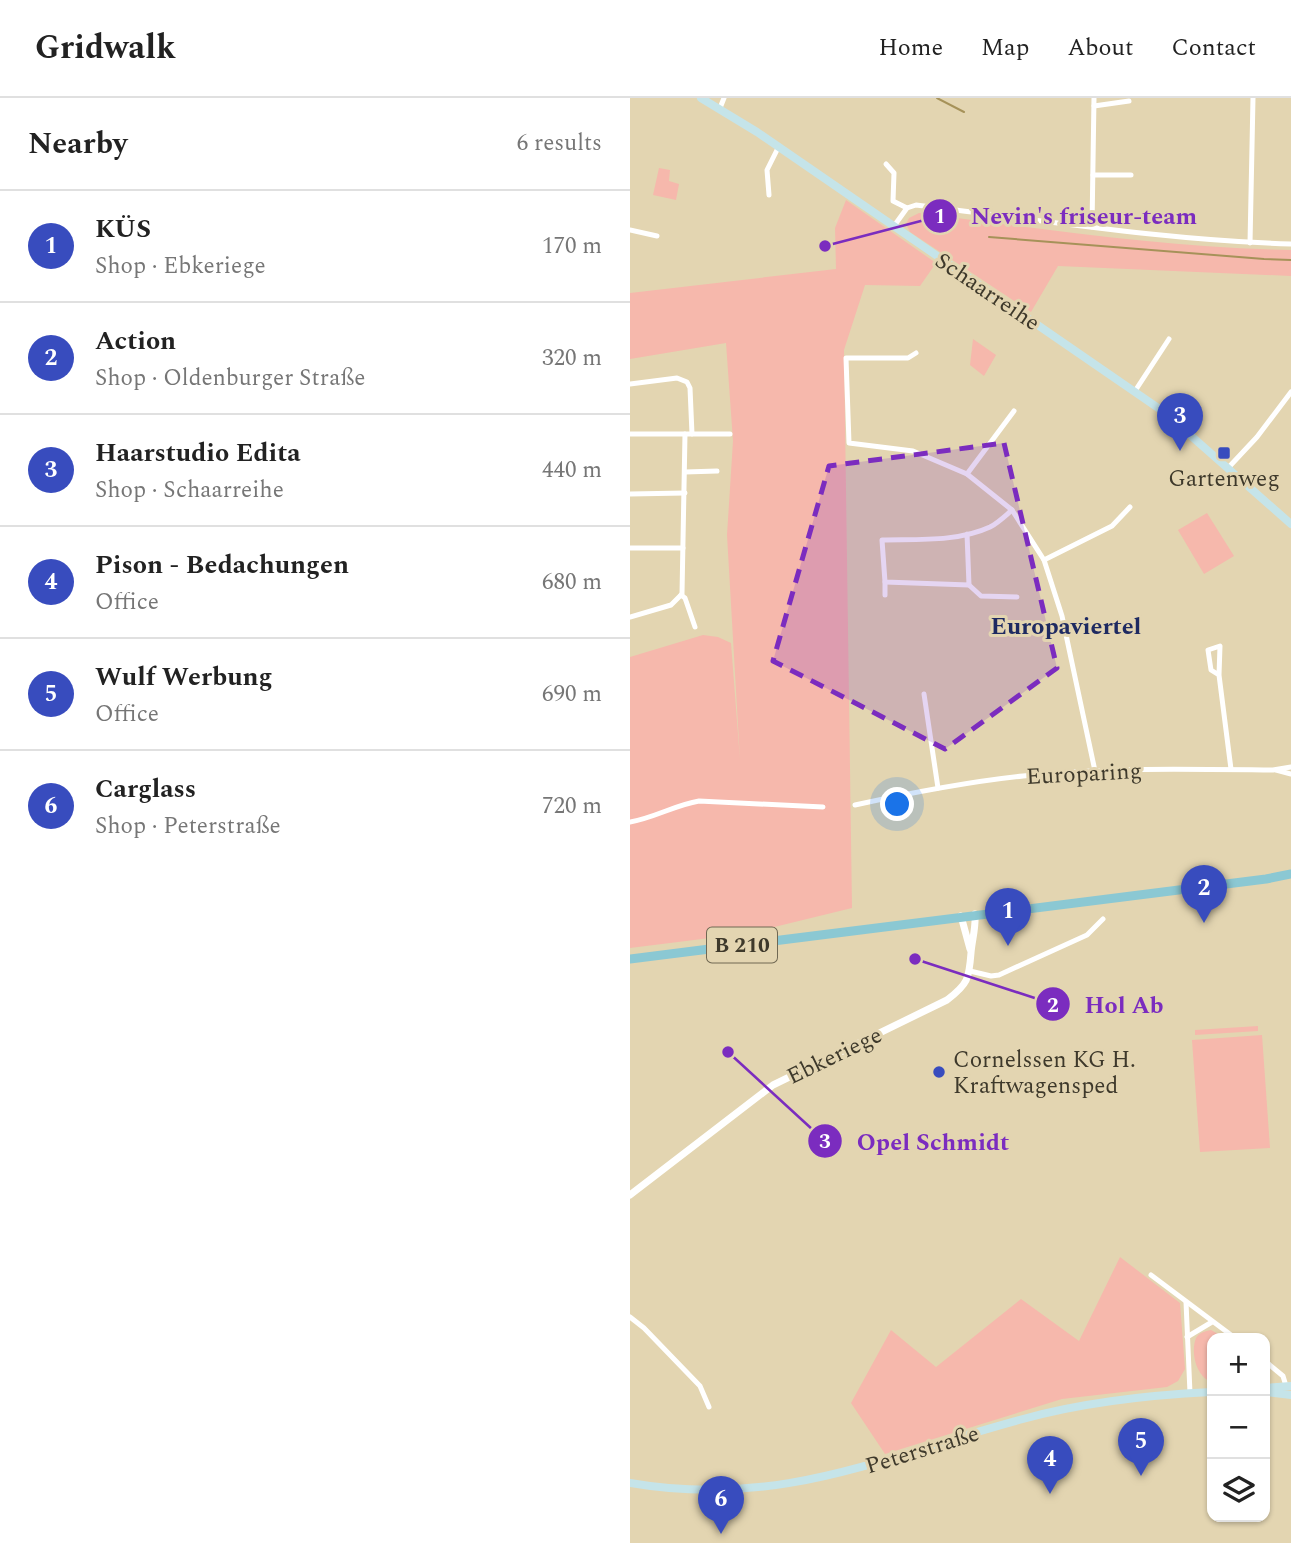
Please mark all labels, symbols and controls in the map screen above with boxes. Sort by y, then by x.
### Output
text: Gridwalk [35,23,176,73]
text: Home [878,30,943,66]
text: Map [981,30,1029,66]
text: About [1067,30,1133,66]
text: Contact [1171,30,1256,66]
text: Nearby [28,121,127,167]
text: 6 results [517,126,602,161]
callout: Nevin's friseur-team [922,193,1211,238]
text: Nevin's friseur-team [971,199,1198,235]
text: 1 [934,201,946,233]
text: KÜS [95,209,151,249]
text: 1 [45,229,57,264]
text: 170 m [542,229,602,264]
street label: Schaarreihe [927,244,1047,340]
text: Shop · Ebkeriege [95,249,266,284]
text: Action [95,321,176,361]
text: 2 [45,341,57,376]
text: 320 m [542,341,602,376]
text: Shop · Oldenburger Straße [95,361,365,396]
pin: 3 [1157,393,1203,451]
text: Haarstudio Edita [95,433,301,473]
marker: Gartenweg [1216,445,1232,461]
text: 3 [45,453,57,488]
text: 440 m [542,453,602,488]
place label: Gartenweg [1168,462,1280,497]
text: Shop · Schaarreihe [95,473,284,508]
text: Pison - Bedachungen [95,545,349,585]
text: 4 [45,565,57,600]
text: 680 m [542,565,602,600]
text: Office [95,585,159,620]
district label: Europaviertel [991,609,1142,645]
text: Wulf Werbung [95,657,273,697]
text: 5 [45,677,57,712]
text: 690 m [542,677,602,712]
text: Office [95,697,159,732]
street label: Europaring [1025,754,1143,795]
text: Carglass [95,769,196,809]
your location [880,787,914,821]
text: 6 [45,789,57,824]
text: 720 m [542,789,602,824]
text: Shop · Peterstraße [95,809,281,844]
pin: 2 [1181,865,1227,923]
pin: 1 [985,888,1031,946]
road number: B 210 [707,928,777,962]
callout: Hol Ab [1036,982,1178,1027]
text: Hol Ab [1084,988,1164,1024]
text: 2 [1047,990,1059,1022]
street label: Ebkeriege [781,1018,888,1095]
place label: Cornelssen KG H. Kraftwagensped [953,1043,1136,1104]
marker: Cornelssen KG H. Kraftwagensped [931,1064,947,1080]
callout: Opel Schmidt [808,1119,1023,1164]
text: Opel Schmidt [857,1125,1009,1161]
text: 3 [819,1126,831,1158]
map controls [1207,1333,1270,1522]
button: + [1207,1333,1270,1396]
button: − [1207,1396,1270,1459]
street label: Peterstraße [861,1417,984,1484]
pin: 5 [1118,1418,1164,1476]
pin: 4 [1027,1436,1073,1494]
button: layers [1207,1459,1270,1522]
pin: 6 [698,1476,744,1534]

